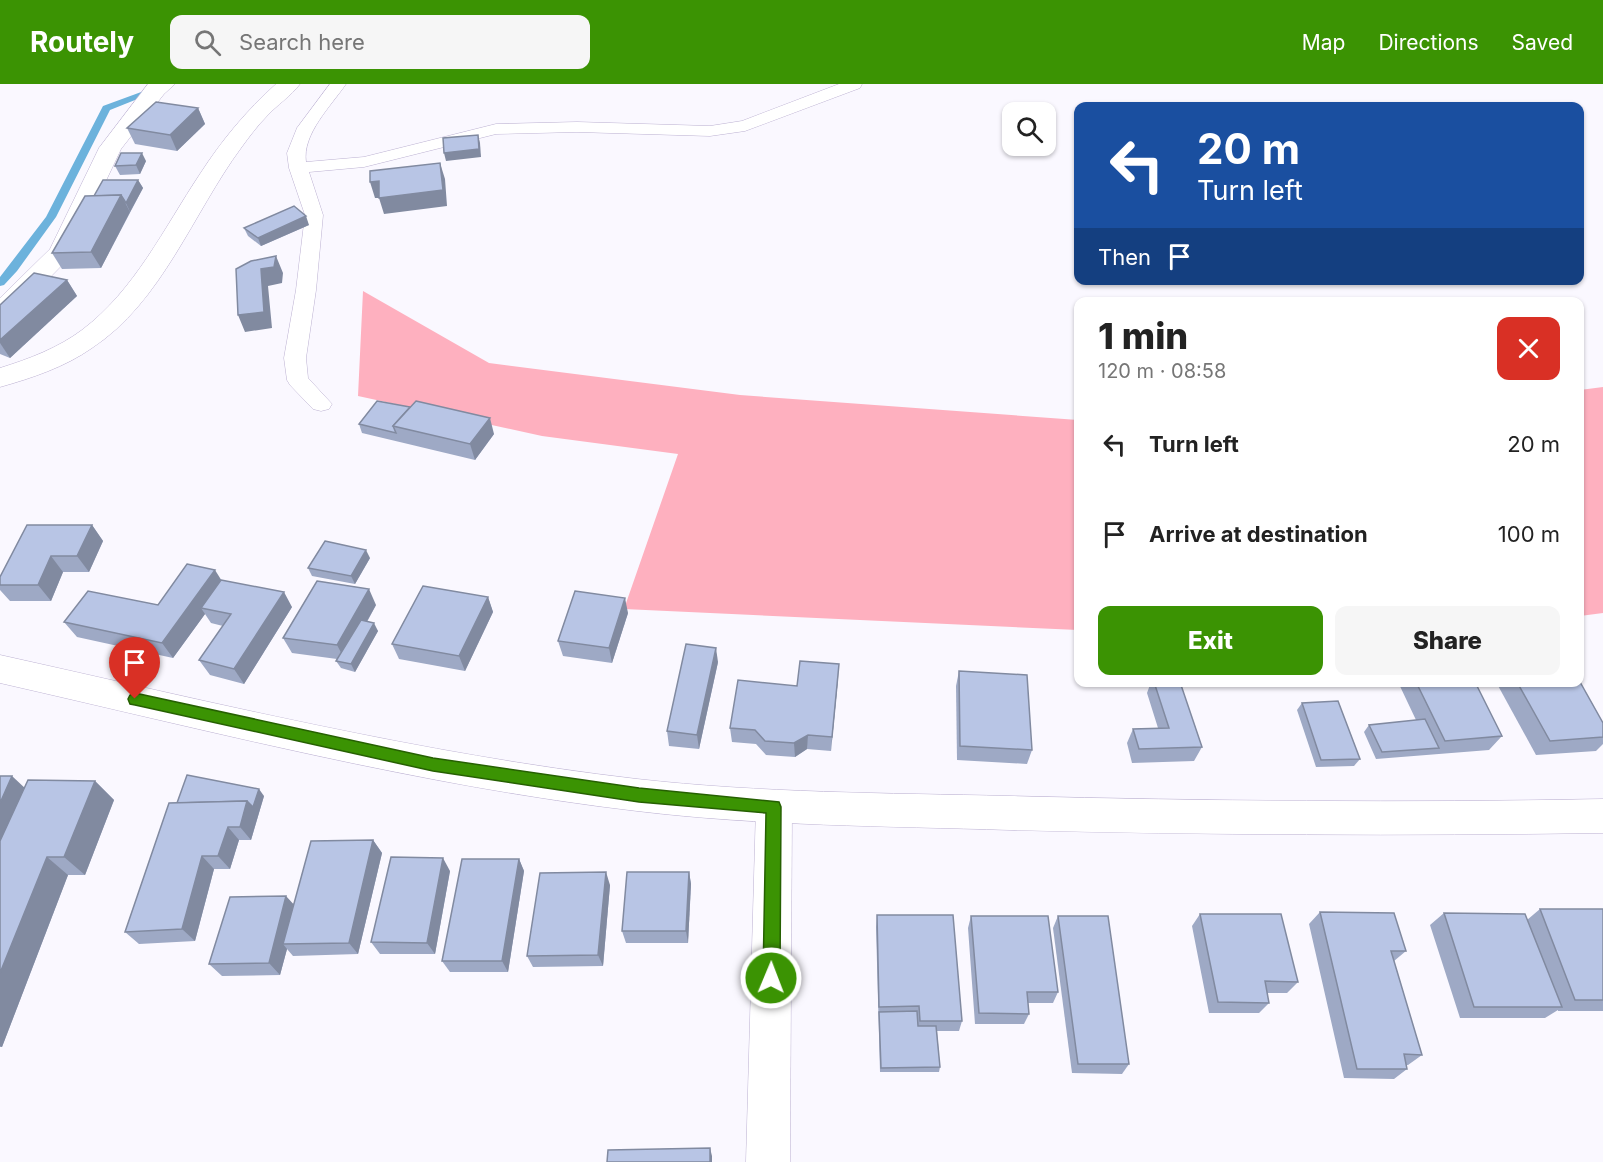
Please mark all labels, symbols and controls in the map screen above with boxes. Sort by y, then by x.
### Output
search box [170,15,590,69]
text: Routely [30,25,134,59]
icon: search [191,26,224,59]
text: Search here [239,29,365,55]
text: Map [1302,30,1345,55]
text: Directions [1378,30,1479,55]
text: Saved [1512,30,1573,55]
map controls [1002,102,1056,156]
button: search [1002,102,1056,156]
text: 20 m [1197,123,1300,174]
icon: left [1098,126,1176,204]
text: Turn left [1197,174,1303,207]
icon: arrive [1163,240,1196,273]
text: Then [1098,244,1151,270]
text: 1 min [1098,314,1188,358]
button: close [1497,317,1560,380]
text: 120 m · 08:58 [1098,359,1226,383]
icon: left [1098,428,1131,461]
text: Turn left [1149,431,1239,457]
text: 20 m [1507,431,1560,457]
icon: arrive [1098,518,1131,551]
text: Arrive at destination [1149,521,1368,547]
text: 100 m [1498,521,1560,547]
button: Exit [1098,606,1323,675]
button: Share [1335,606,1560,675]
pin [109,637,160,699]
icon: arrive [118,646,151,679]
position arrow [739,946,803,1010]

